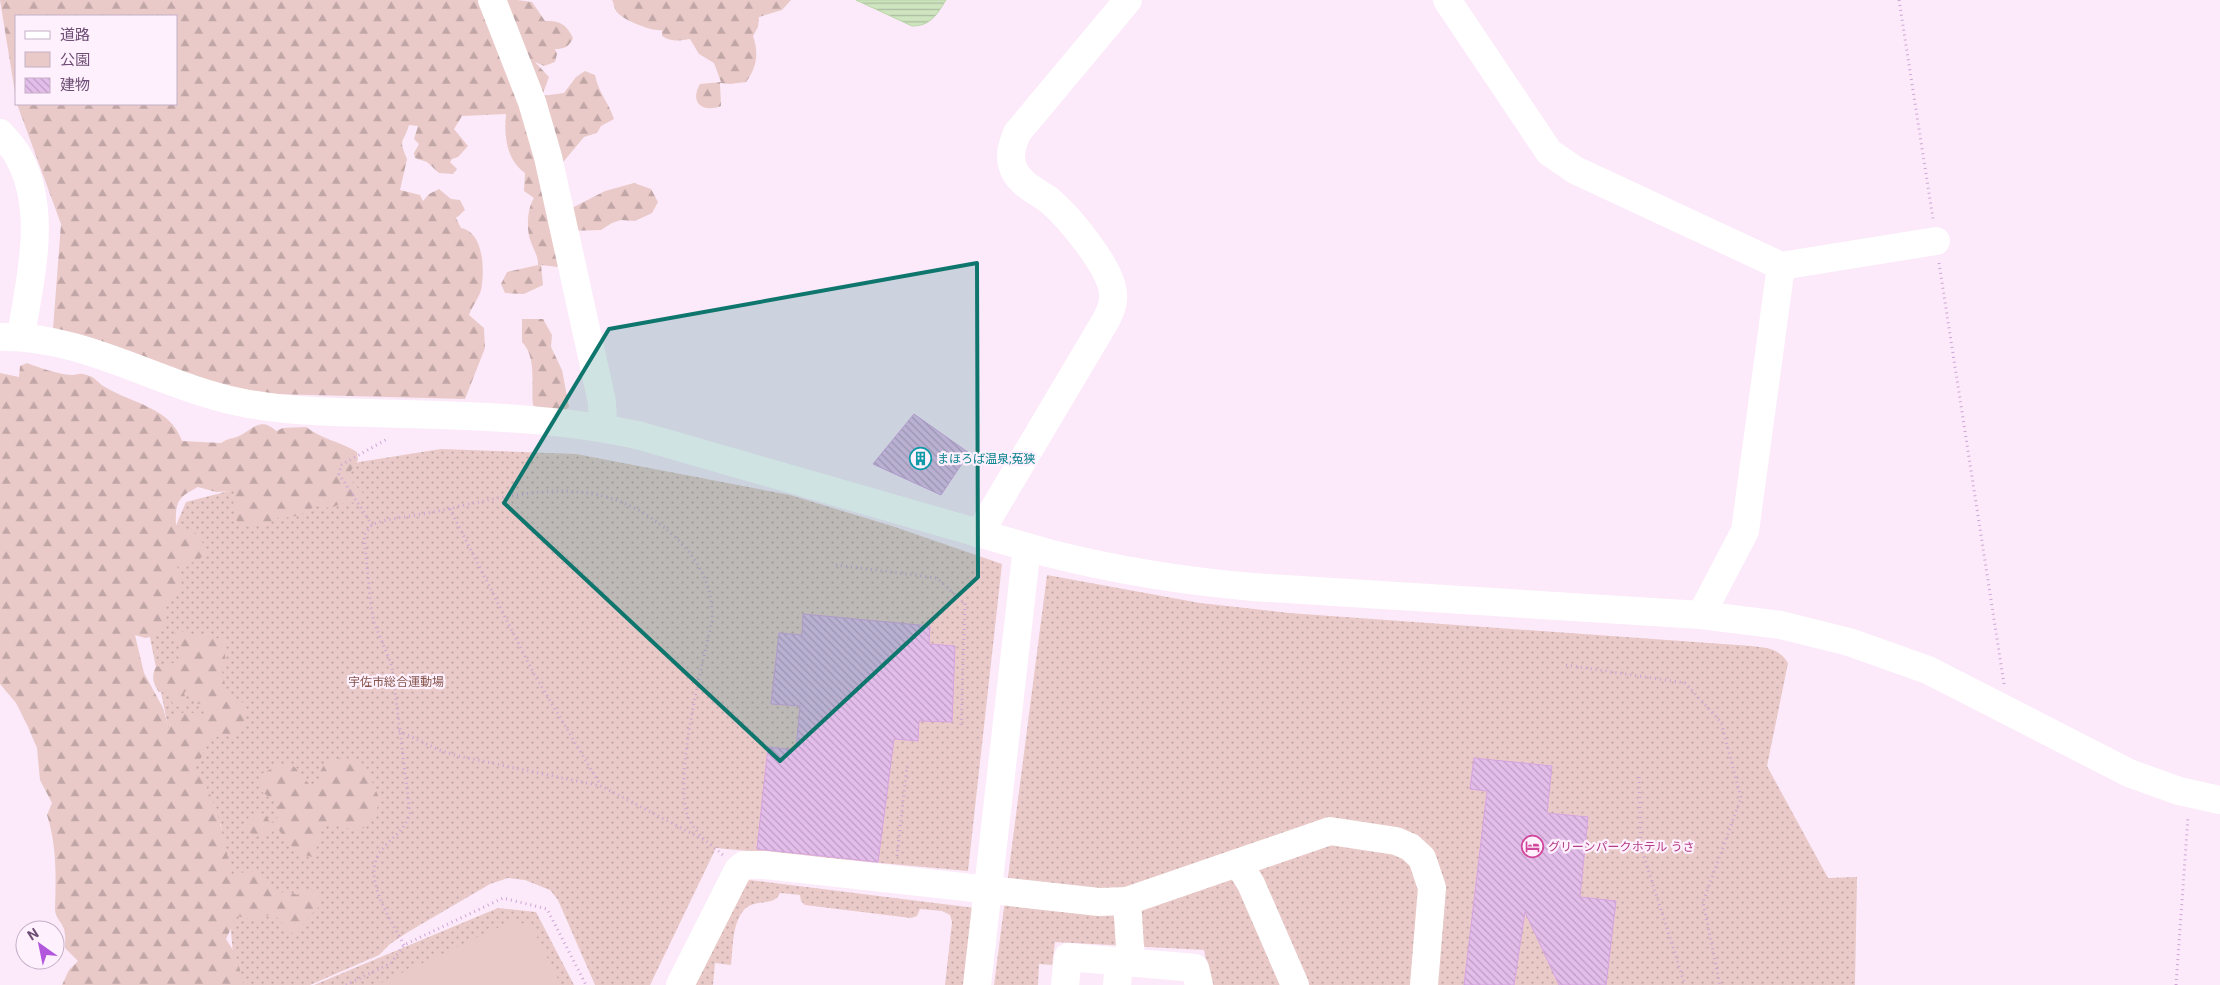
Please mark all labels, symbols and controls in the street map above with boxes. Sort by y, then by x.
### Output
legend [15,15,178,105]
text: 道路 [60,26,90,44]
text: 公園 [60,51,90,69]
text: 建物 [60,76,90,94]
building icon: まほろば温泉;菟狭 [909,447,933,471]
place label: まほろば温泉;菟狭 [937,452,1036,466]
park label: 宇佐市総合運動場 [348,675,444,689]
hotel icon: グリーンパークホテル うさ [1520,835,1544,859]
place label: グリーンパークホテル うさ [1548,840,1694,854]
north arrow [15,920,65,970]
text: N [24,925,41,944]

